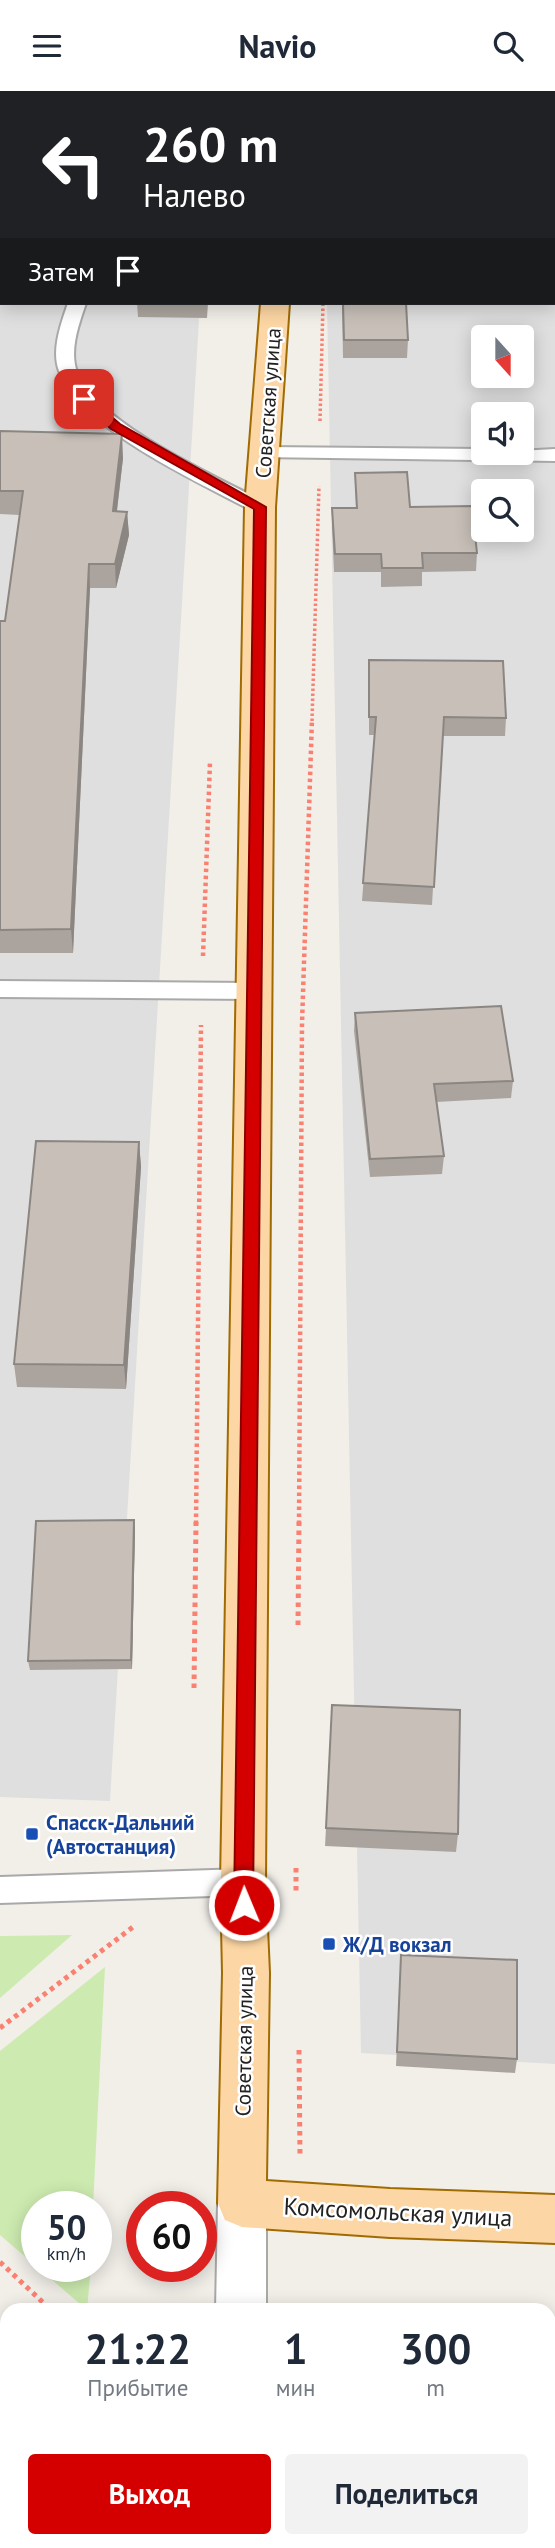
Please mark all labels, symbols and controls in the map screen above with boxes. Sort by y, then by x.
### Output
text: Navio [239,25,316,67]
icon: menu [28,27,66,65]
icon: search [489,27,527,65]
text: 260 m [143,112,278,176]
icon: left [28,119,119,210]
text: Налево [143,174,246,216]
icon: arrive [109,252,147,290]
text: Затем [28,255,95,288]
north arrow [471,325,534,389]
map controls [471,325,534,542]
street label: Советская улица [249,327,287,479]
pin [54,369,114,429]
icon: arrive [65,380,103,418]
button: sound [471,402,534,465]
button: search [471,479,534,542]
place label: Спасск-Дальний (Автостанция) [46,1809,194,1860]
marker: Спасск-Дальний (Автостанция) [24,1826,40,1842]
position arrow [207,1868,281,1942]
place label: Ж/Д вокзал [342,1931,451,1958]
marker: Ж/Д вокзал [321,1936,337,1952]
street label: Советская улица [229,1965,259,2117]
speed limit sign: 60 [126,2191,217,2282]
street label: Комсомольская улица [283,2191,513,2233]
text: 50 [47,2204,86,2250]
text: km/h [47,2242,86,2265]
text: 21:22 [85,2321,191,2376]
text: 1 [284,2321,307,2376]
text: 300 [400,2321,471,2376]
text: Прибытие [87,2373,188,2402]
text: мин [276,2373,315,2402]
text: m [426,2373,445,2402]
button: Выход [28,2454,271,2534]
button: Поделиться [285,2454,528,2534]

